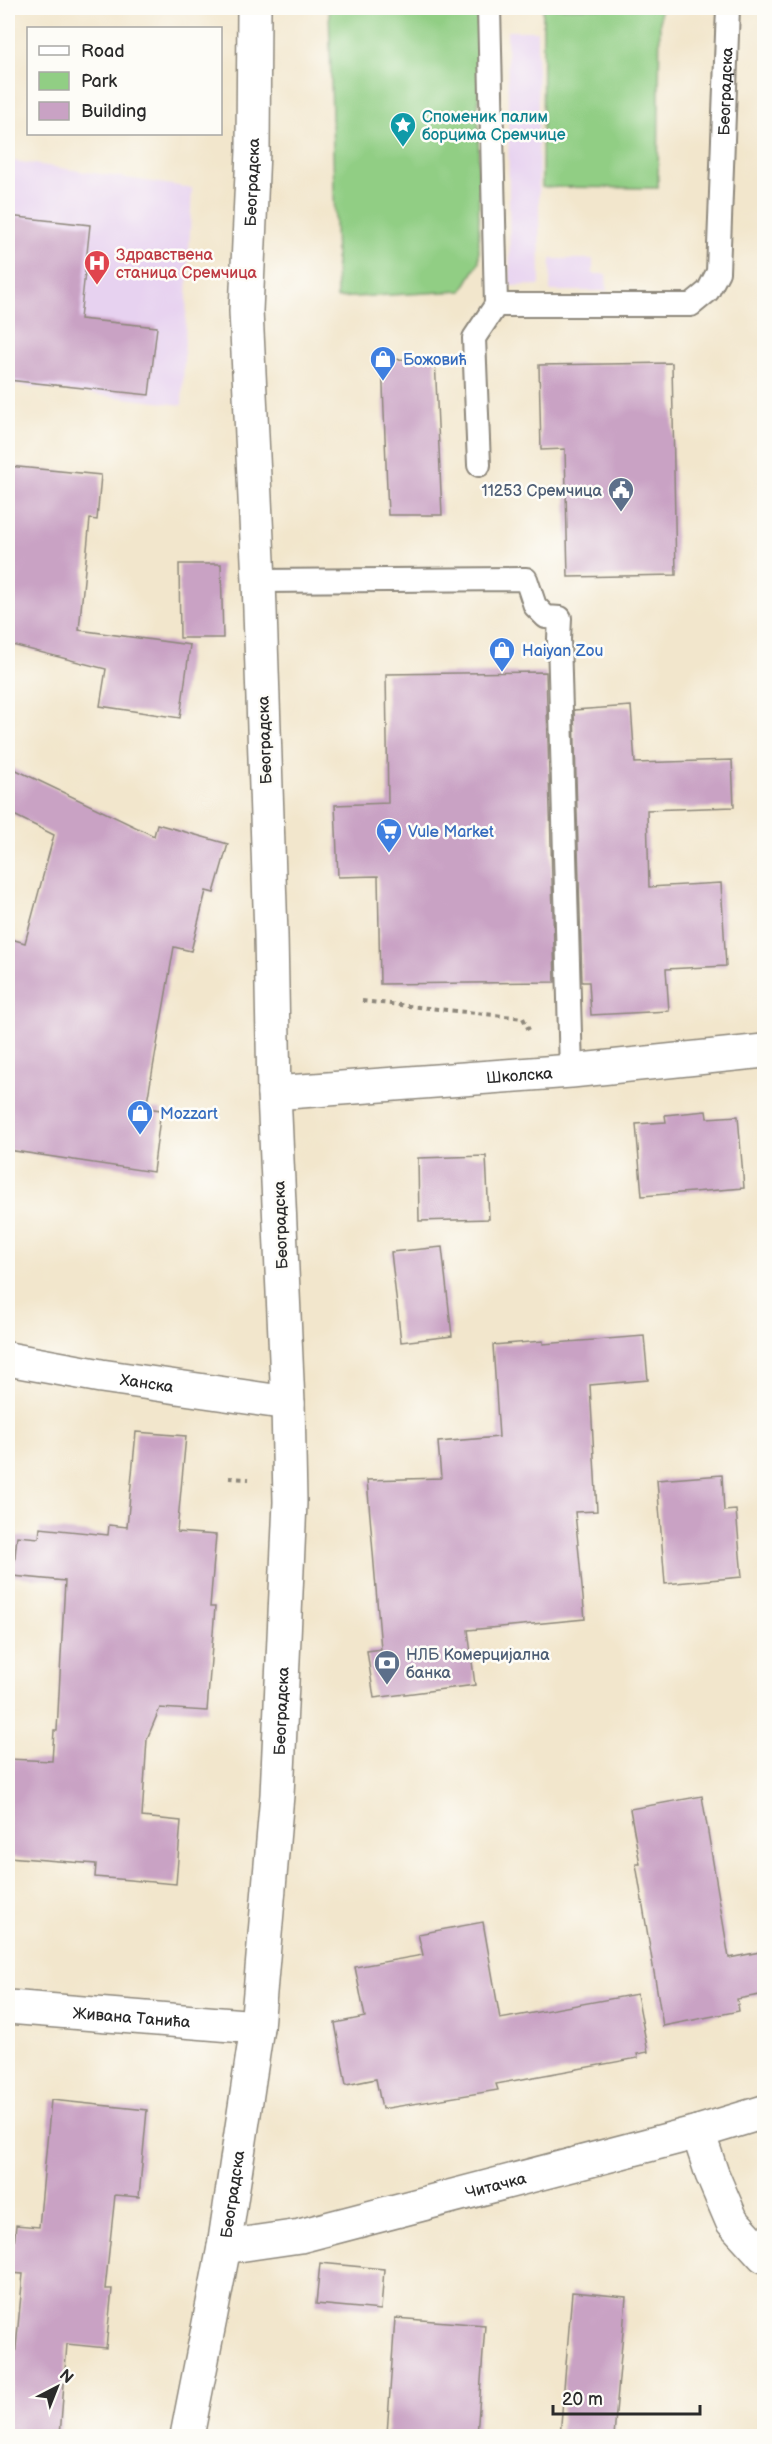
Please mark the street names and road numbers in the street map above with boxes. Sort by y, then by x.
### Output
street label: Београдска [715,46,738,136]
street label: Београдска [242,137,264,227]
street label: Београдска [254,695,277,784]
street label: Школска [486,1064,554,1088]
street label: Београдска [270,1180,293,1269]
street label: Ханска [119,1371,175,1397]
street label: Београдска [271,1666,294,1756]
street label: Живана Танића [72,2004,192,2033]
street label: Београдска [217,2149,249,2240]
street label: Читачка [464,2169,529,2203]

